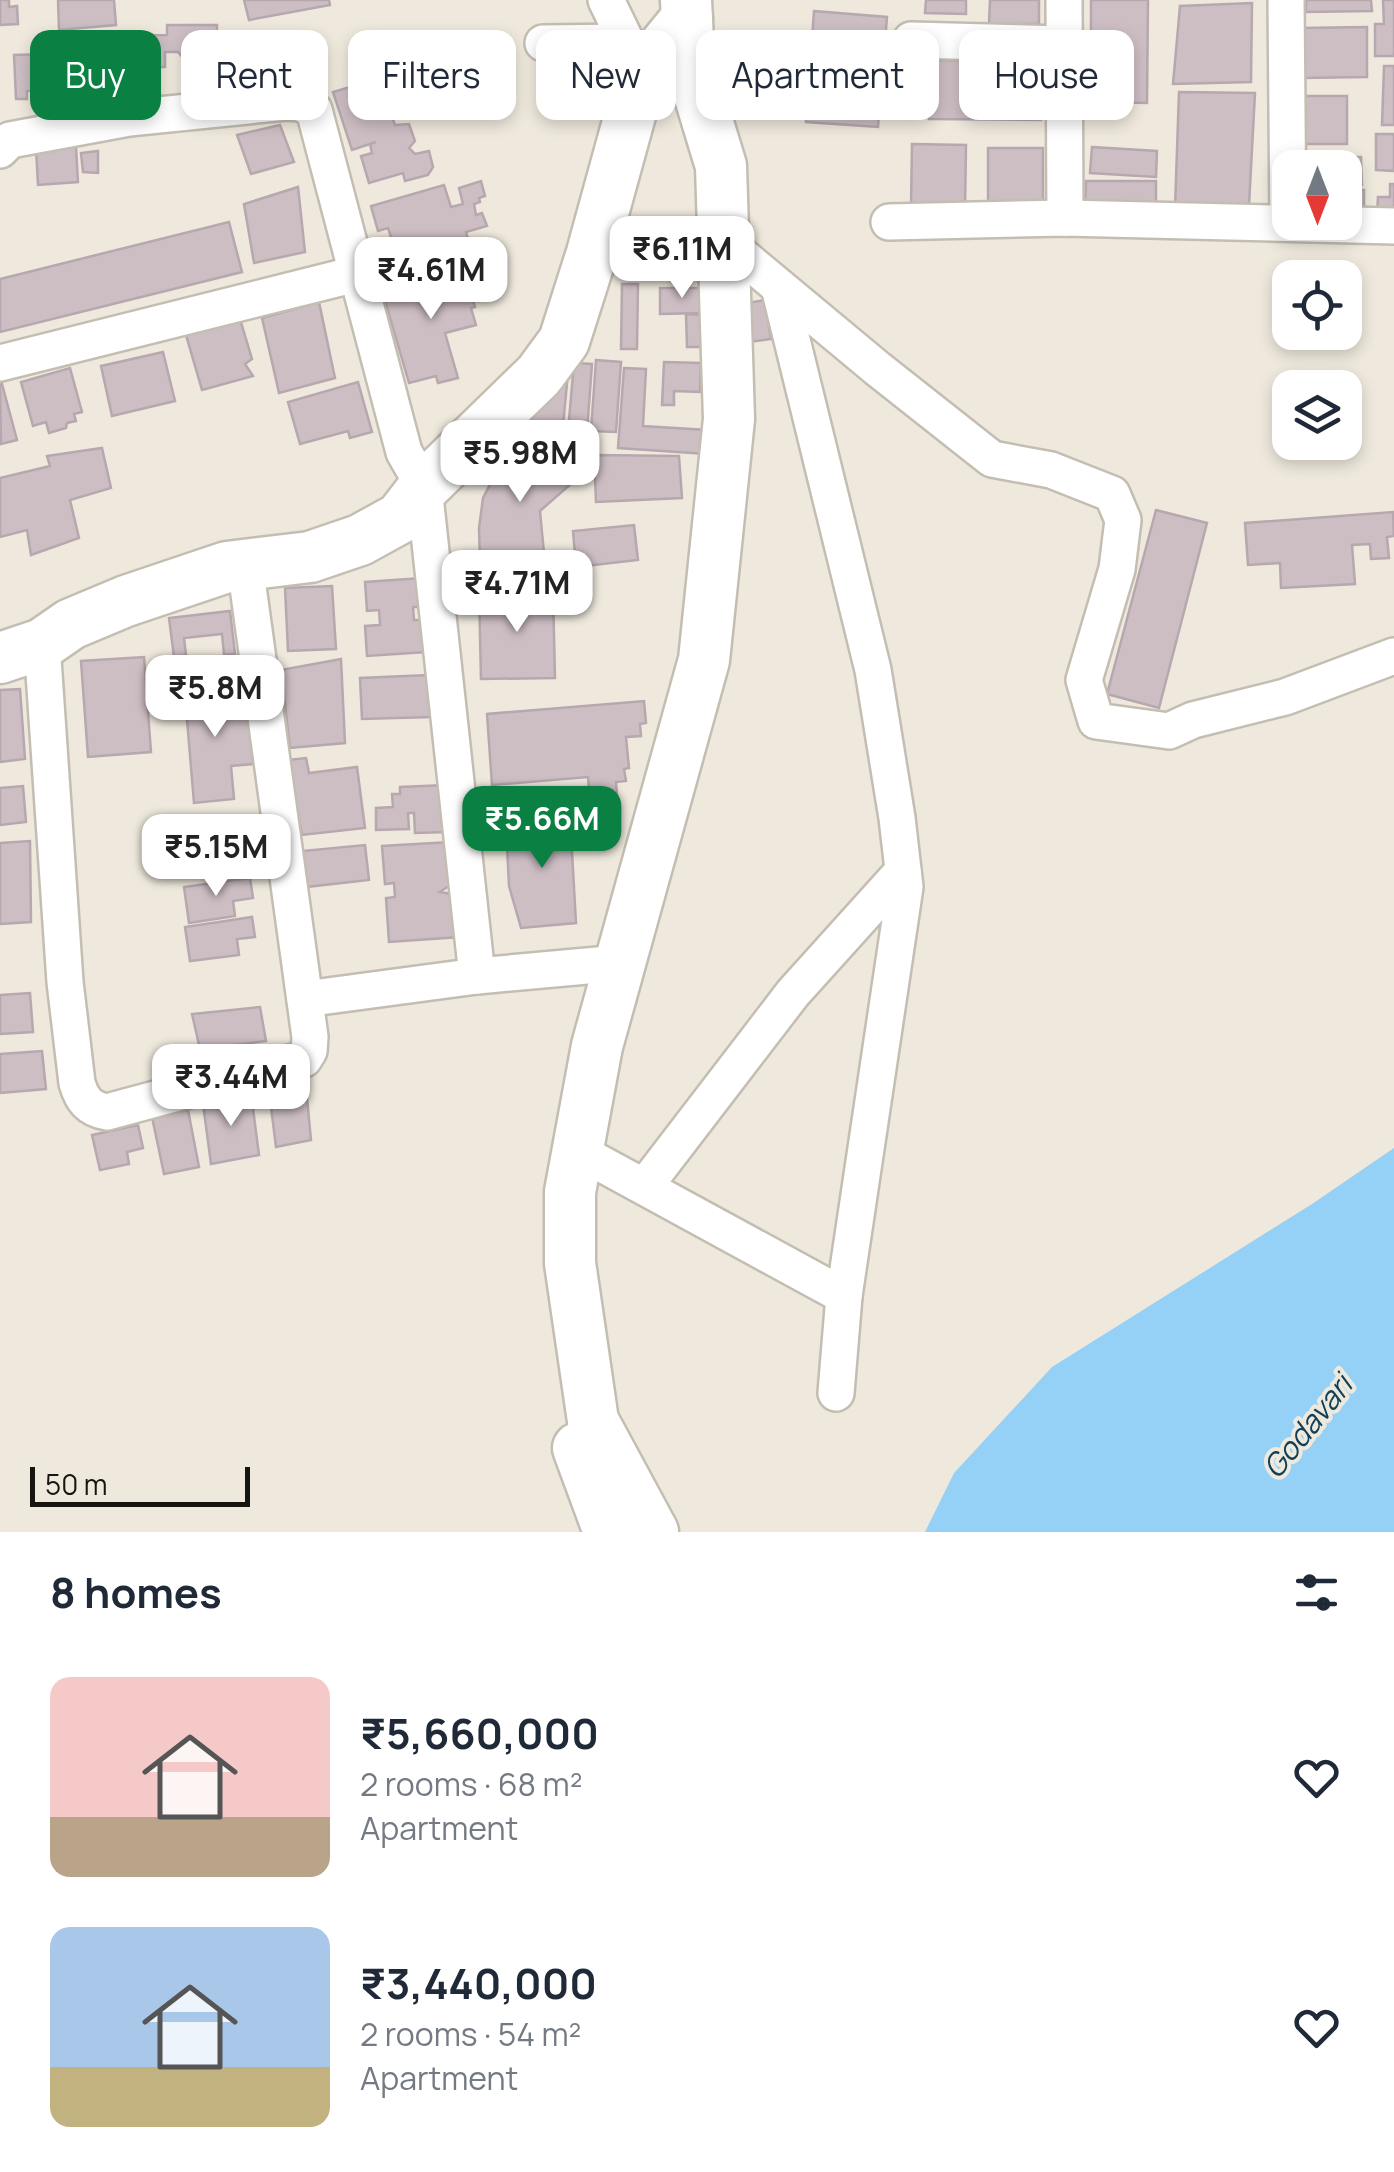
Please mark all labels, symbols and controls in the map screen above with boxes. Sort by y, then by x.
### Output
chip: Buy [30,30,161,120]
chip: Rent [181,30,328,120]
chip: Filters [348,30,516,120]
chip: New [536,30,676,120]
chip: Apartment [696,30,939,120]
chip: House [959,30,1134,120]
north arrow [1272,150,1362,240]
map controls [1272,150,1362,460]
pin: ₹6.11M [601,216,763,301]
text: ₹6.11M [632,226,732,270]
pin: ₹4.61M [350,237,512,322]
text: ₹4.61M [376,247,486,291]
button: locate [1272,260,1362,350]
button: layers [1272,370,1362,460]
pin: ₹5.98M [439,420,601,505]
text: ₹5.98M [462,430,578,474]
pin: ₹4.71M [436,550,598,635]
text: ₹4.71M [464,560,570,604]
pin: ₹5.8M [145,655,285,740]
text: ₹5.8M [167,665,263,709]
pin: ₹5.66M [461,786,623,871]
text: ₹5.66M [484,796,600,840]
pin: ₹5.15M [135,814,297,899]
text: ₹5.15M [164,824,268,868]
pin: ₹3.44M [150,1044,312,1129]
text: ₹3.44M [174,1054,288,1098]
water label: Godavari [1253,1363,1364,1486]
scale bar [30,1462,250,1506]
text: 50 m [45,1465,108,1503]
text: 8 homes [50,1563,222,1621]
icon: filters [1289,1565,1344,1620]
text: ₹5,660,000 [360,1704,599,1762]
icon: home [130,1717,250,1837]
icon: heart [1289,1750,1344,1805]
text: 2 rooms · 68 m² [360,1762,582,1806]
text: Apartment [360,1806,518,1850]
text: ₹3,440,000 [360,1954,597,2012]
icon: home [130,1967,250,2087]
icon: heart [1289,2000,1344,2055]
text: 2 rooms · 54 m² [360,2012,581,2056]
text: Apartment [360,2056,518,2100]

